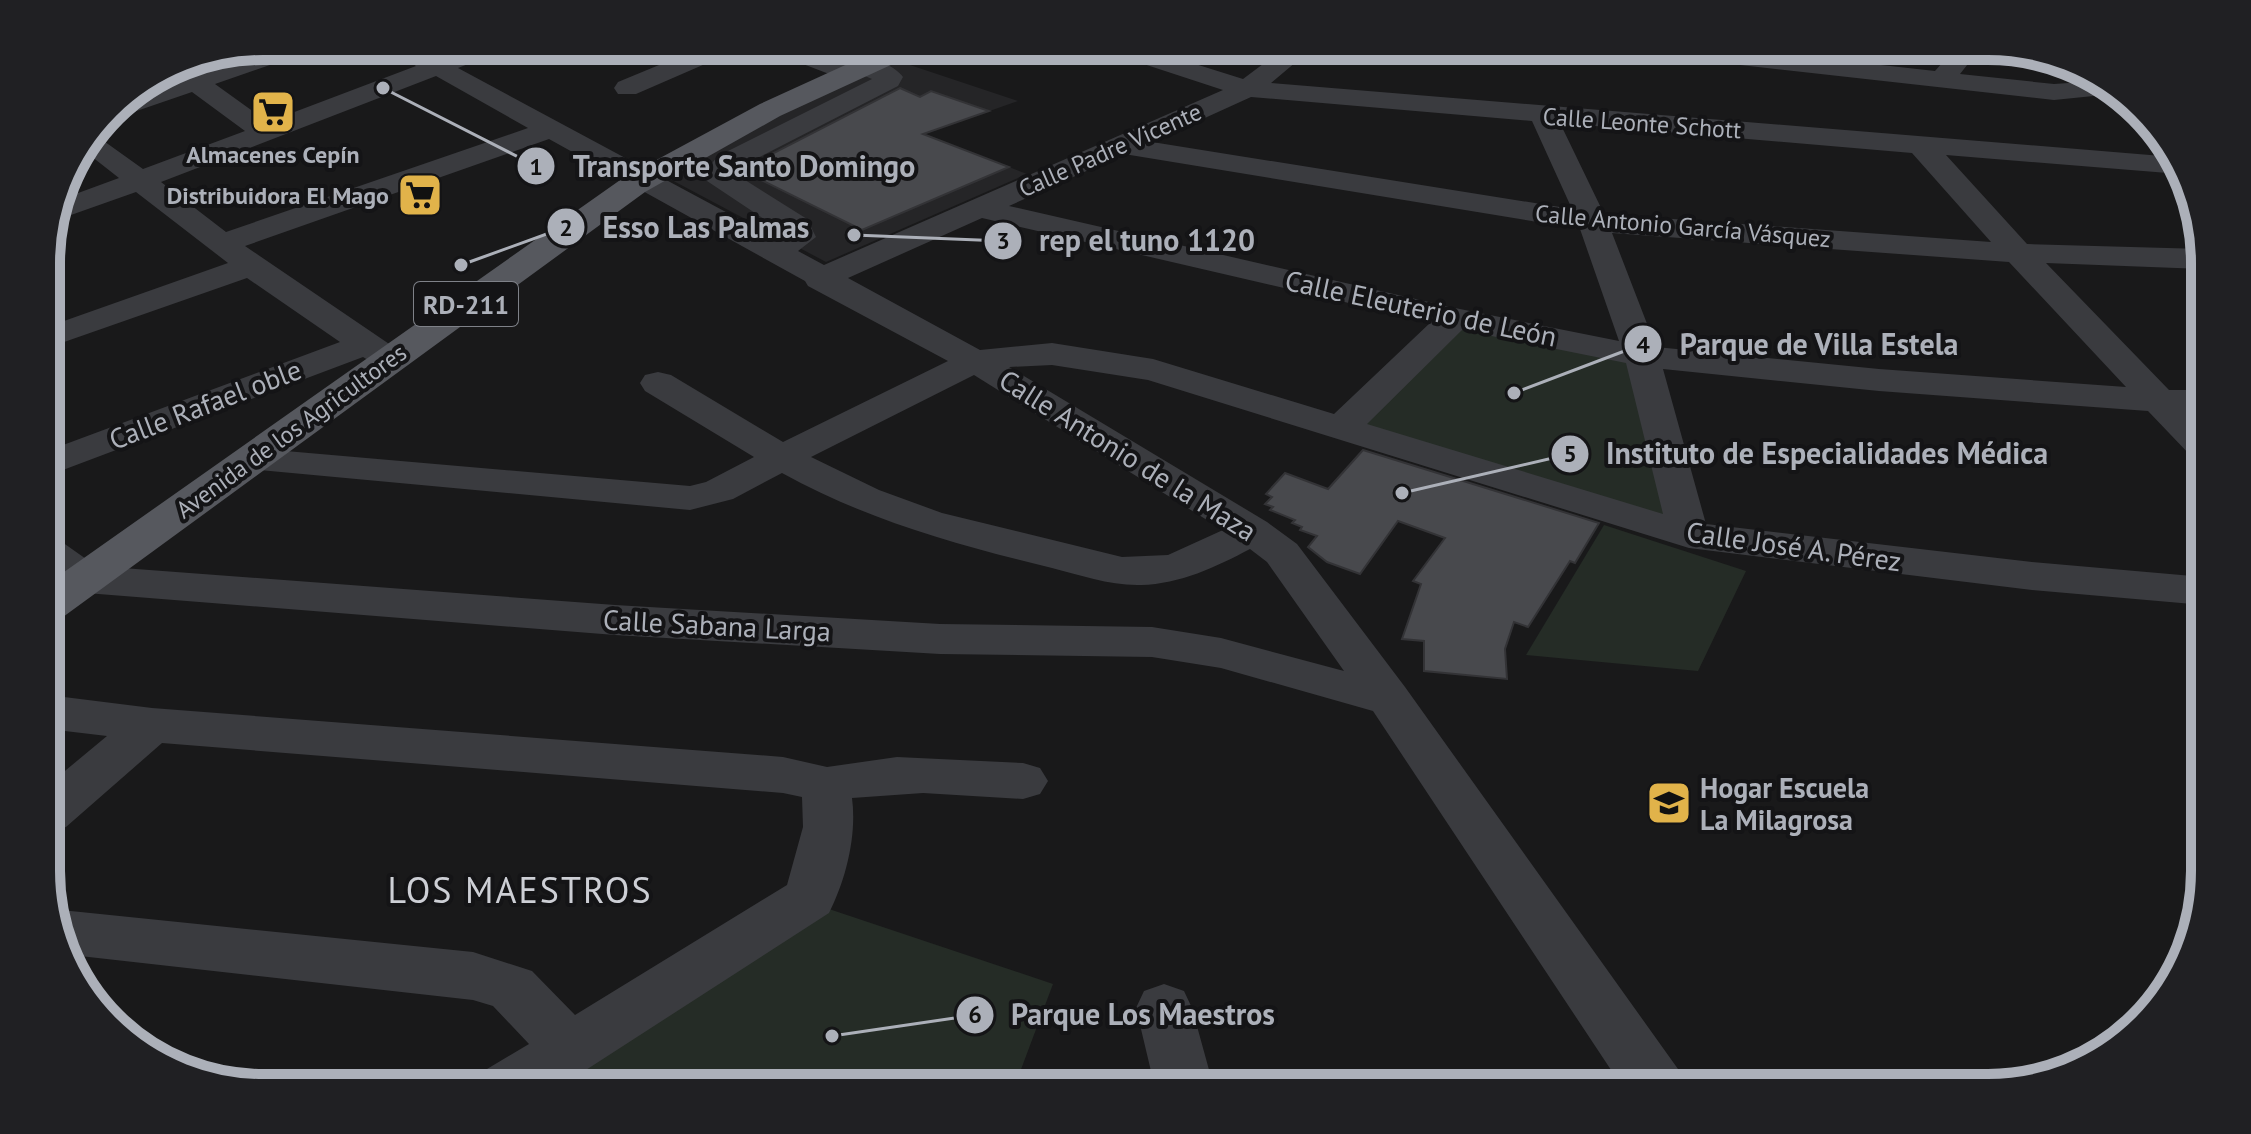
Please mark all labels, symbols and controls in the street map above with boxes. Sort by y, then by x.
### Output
supermarket icon: Almacenes Cepín [249,88,297,136]
street label: Calle Padre Vicente [1014,96,1206,204]
street label: Calle Leonte Schott [1542,101,1742,145]
place label: Almacenes Cepín [186,139,360,170]
callout: Transporte Santo Domingo [516,139,931,193]
text: Transporte Santo Domingo [573,146,915,185]
text: 1 [529,151,543,182]
supermarket icon: Distribuidora El Mago [396,171,444,219]
place label: Distribuidora El Mago [167,180,389,211]
street label: Calle Antonio García Vásquez [1534,198,1832,254]
callout: Esso Las Palmas [546,200,825,254]
text: Esso Las Palmas [603,207,809,246]
text: 2 [559,212,573,243]
callout: rep el tuno 1120 [983,214,1271,268]
text: rep el tuno 1120 [1039,220,1255,259]
text: 3 [996,225,1010,256]
street label: Calle Eleuterio de León [1282,261,1560,355]
road number: RD-211 [414,282,518,326]
callout: Parque de Villa Estela [1623,317,1975,371]
text: Parque de Villa Estela [1680,324,1958,363]
text: 4 [1636,329,1650,360]
street label: Avenida de los Agricultores [170,337,412,525]
street label: Calle Rafael oble [104,350,306,458]
street label: Calle Antonio de la Maza [992,361,1264,549]
callout: Instituto de Especialidades Médica [1550,427,2064,481]
text: Instituto de Especialidades Médica [1606,433,2048,472]
text: 5 [1563,438,1577,469]
street label: Calle José A. Pérez [1684,513,1904,579]
street label: Calle Sabana Larga [602,601,832,649]
place label: Hogar Escuela La Milagrosa [1700,769,1869,838]
school or university icon: Hogar Escuela La Milagrosa [1645,779,1693,827]
district label: LOS MAESTROS [387,866,653,913]
callout: Parque Los Maestros [955,988,1291,1042]
text: Parque Los Maestros [1011,994,1275,1033]
text: 6 [968,999,982,1030]

